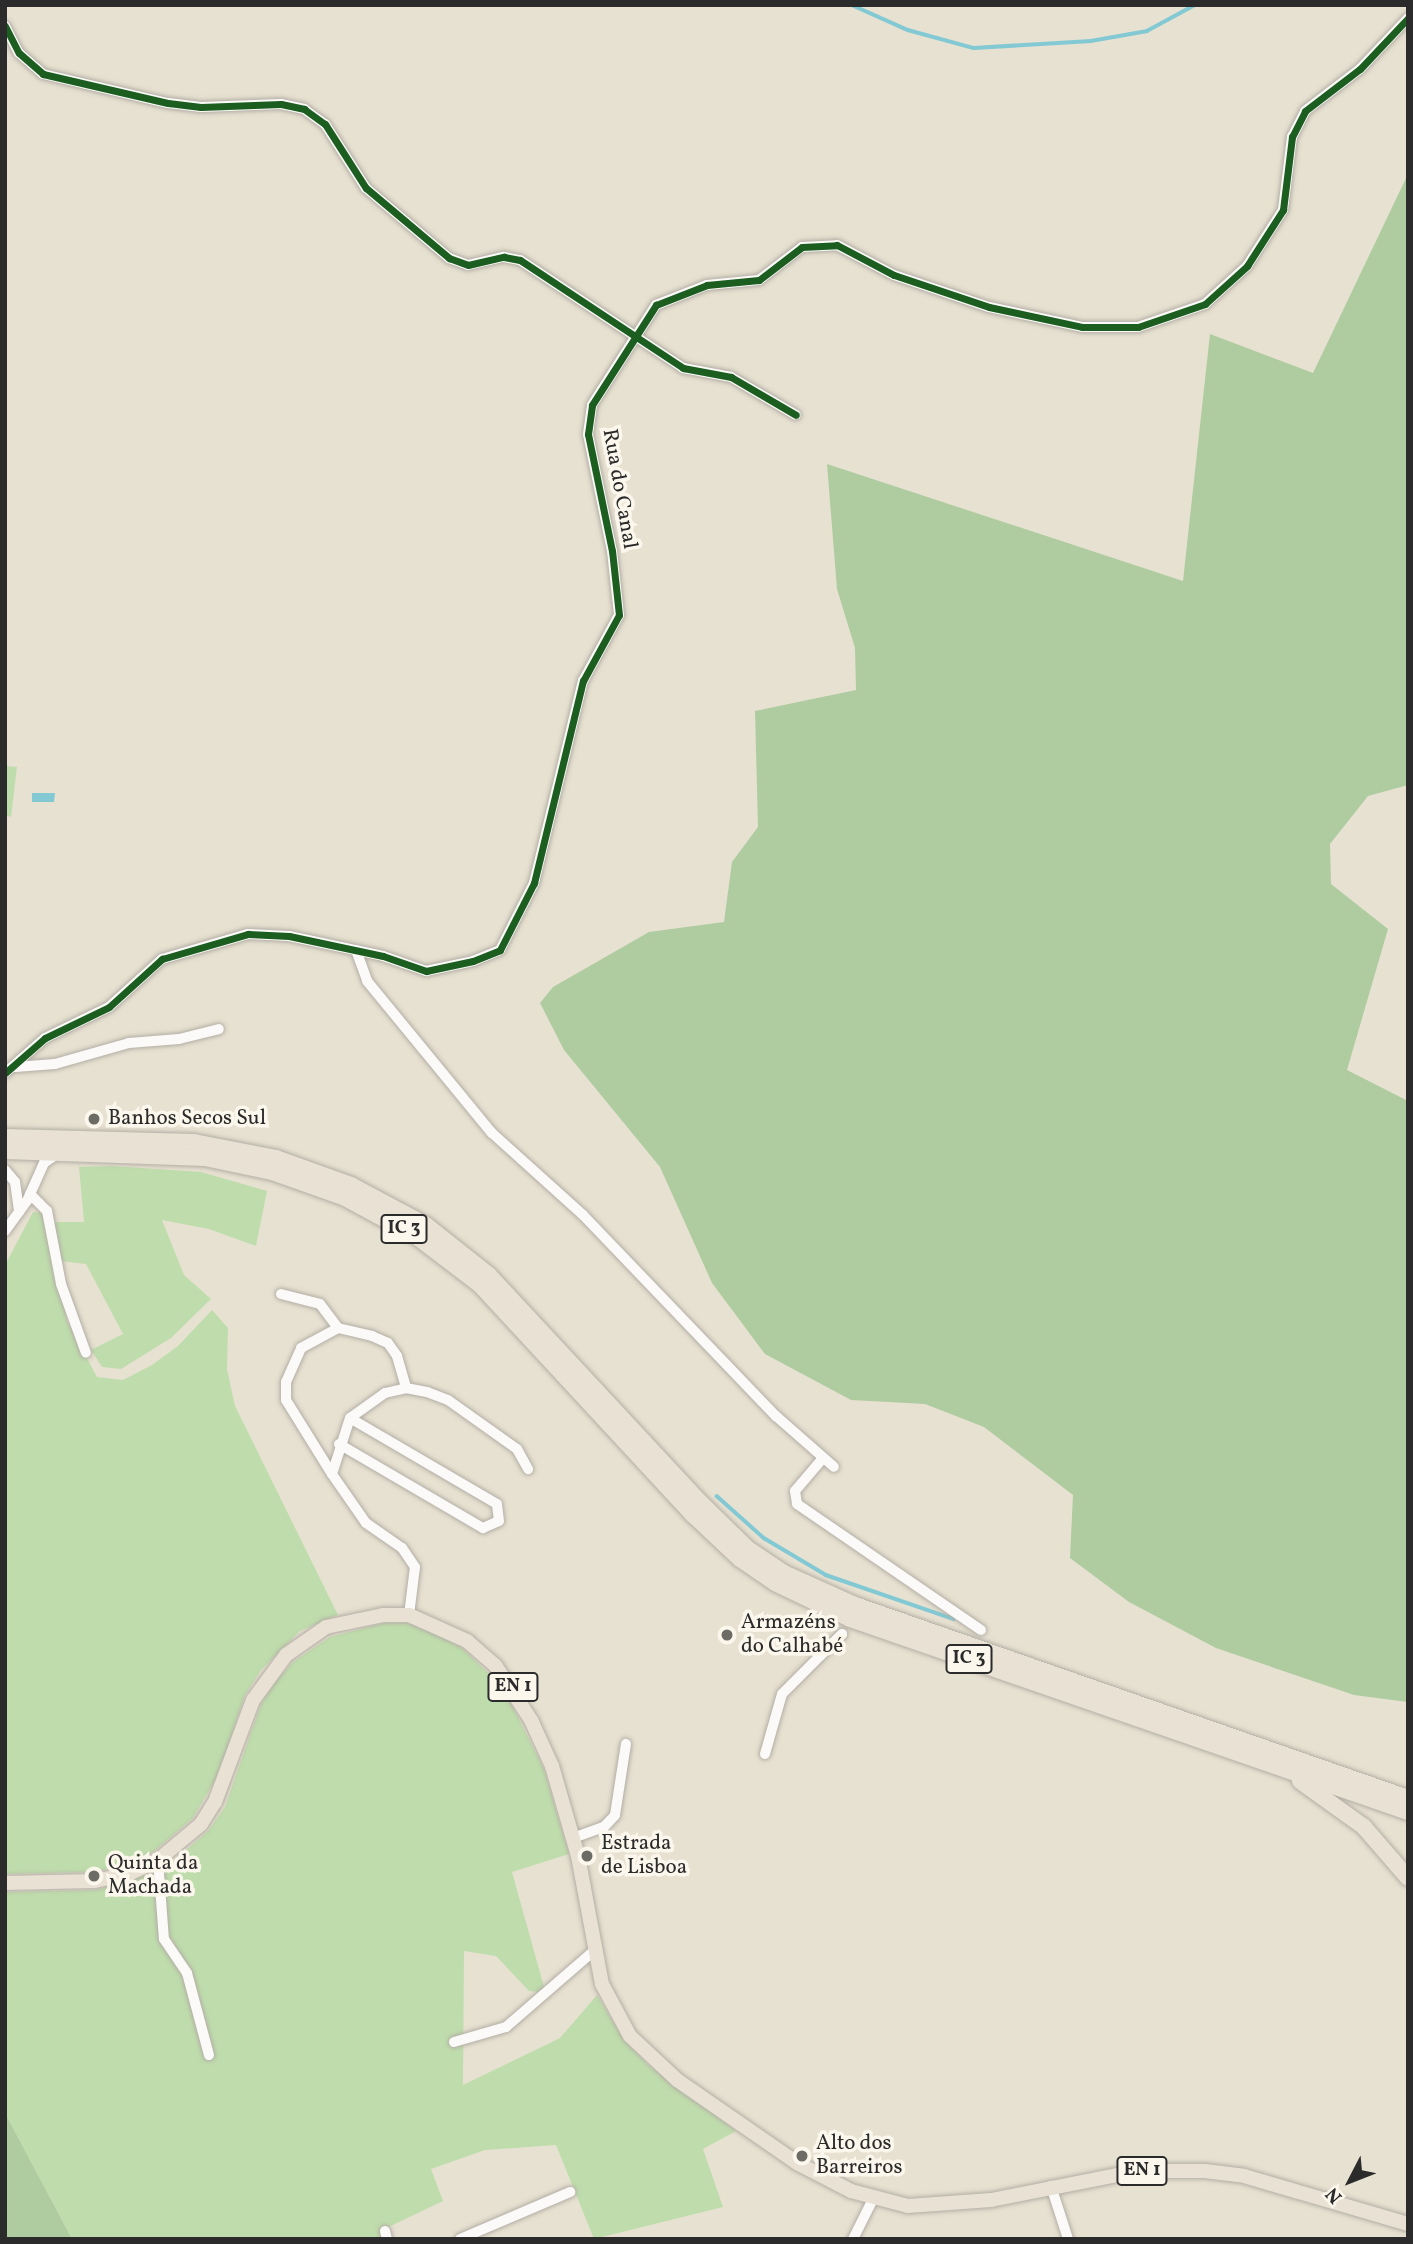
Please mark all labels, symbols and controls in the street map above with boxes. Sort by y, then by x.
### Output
street label: Rua do Canal [596,427,642,551]
place label: Banhos Secos Sul [108,1106,266,1132]
marker: Banhos Secos Sul [86,1111,102,1127]
road number: IC 3 [380,1214,428,1245]
place label: Armazéns do Calhabé [741,1610,843,1660]
marker: Armazéns do Calhabé [719,1627,735,1643]
road number: IC 3 [944,1644,993,1674]
road number: EN 1 [487,1672,539,1702]
place label: Estrada de Lisboa [601,1831,687,1881]
marker: Estrada de Lisboa [579,1848,595,1864]
place label: Quinta da Machada [108,1851,198,1901]
marker: Quinta da Machada [86,1868,102,1884]
place label: Alto dos Barreiros [816,2131,902,2181]
north arrow [1315,2146,1385,2216]
marker: Alto dos Barreiros [794,2148,810,2164]
road number: EN 1 [1116,2156,1168,2186]
text: N [1320,2181,1349,2209]

